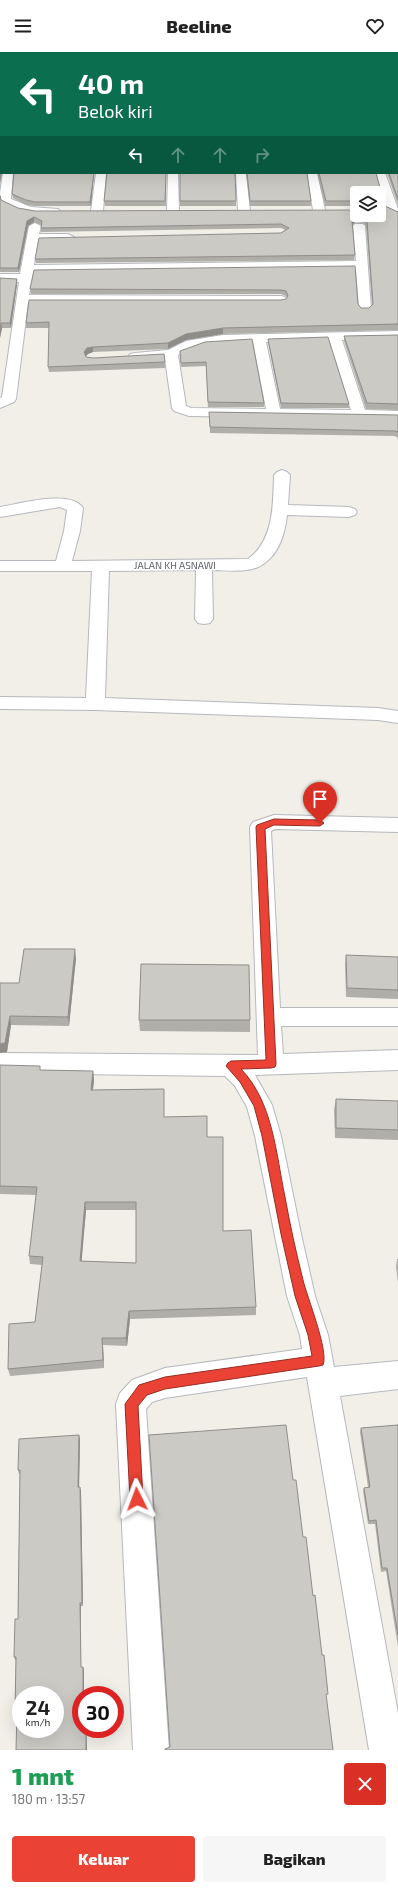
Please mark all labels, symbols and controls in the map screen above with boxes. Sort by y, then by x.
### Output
icon: menu [12,15,34,37]
text: Beeline [166,15,232,37]
icon: heart [364,15,386,37]
text: 40 m [78,66,144,100]
icon: left [12,68,64,120]
text: Belok kiri [78,100,153,122]
icon: left [125,144,147,166]
icon: ahead [167,144,189,166]
icon: ahead [209,144,231,166]
icon: right [251,144,273,166]
map controls [350,186,386,222]
button: layers [350,186,386,222]
street label: JALAN KH ASNAWI [134,559,216,571]
pin [303,782,337,823]
icon: arrive [309,788,331,810]
position arrow [116,1478,158,1520]
speed limit sign: 30 [72,1686,124,1738]
text: 24 [26,1695,50,1719]
text: km/h [26,1716,50,1728]
text: 1 mnt [12,1761,74,1790]
button: close [344,1763,386,1805]
text: 180 m · 13:57 [12,1791,85,1807]
button: Keluar [12,1836,195,1882]
button: Bagikan [203,1836,386,1882]

